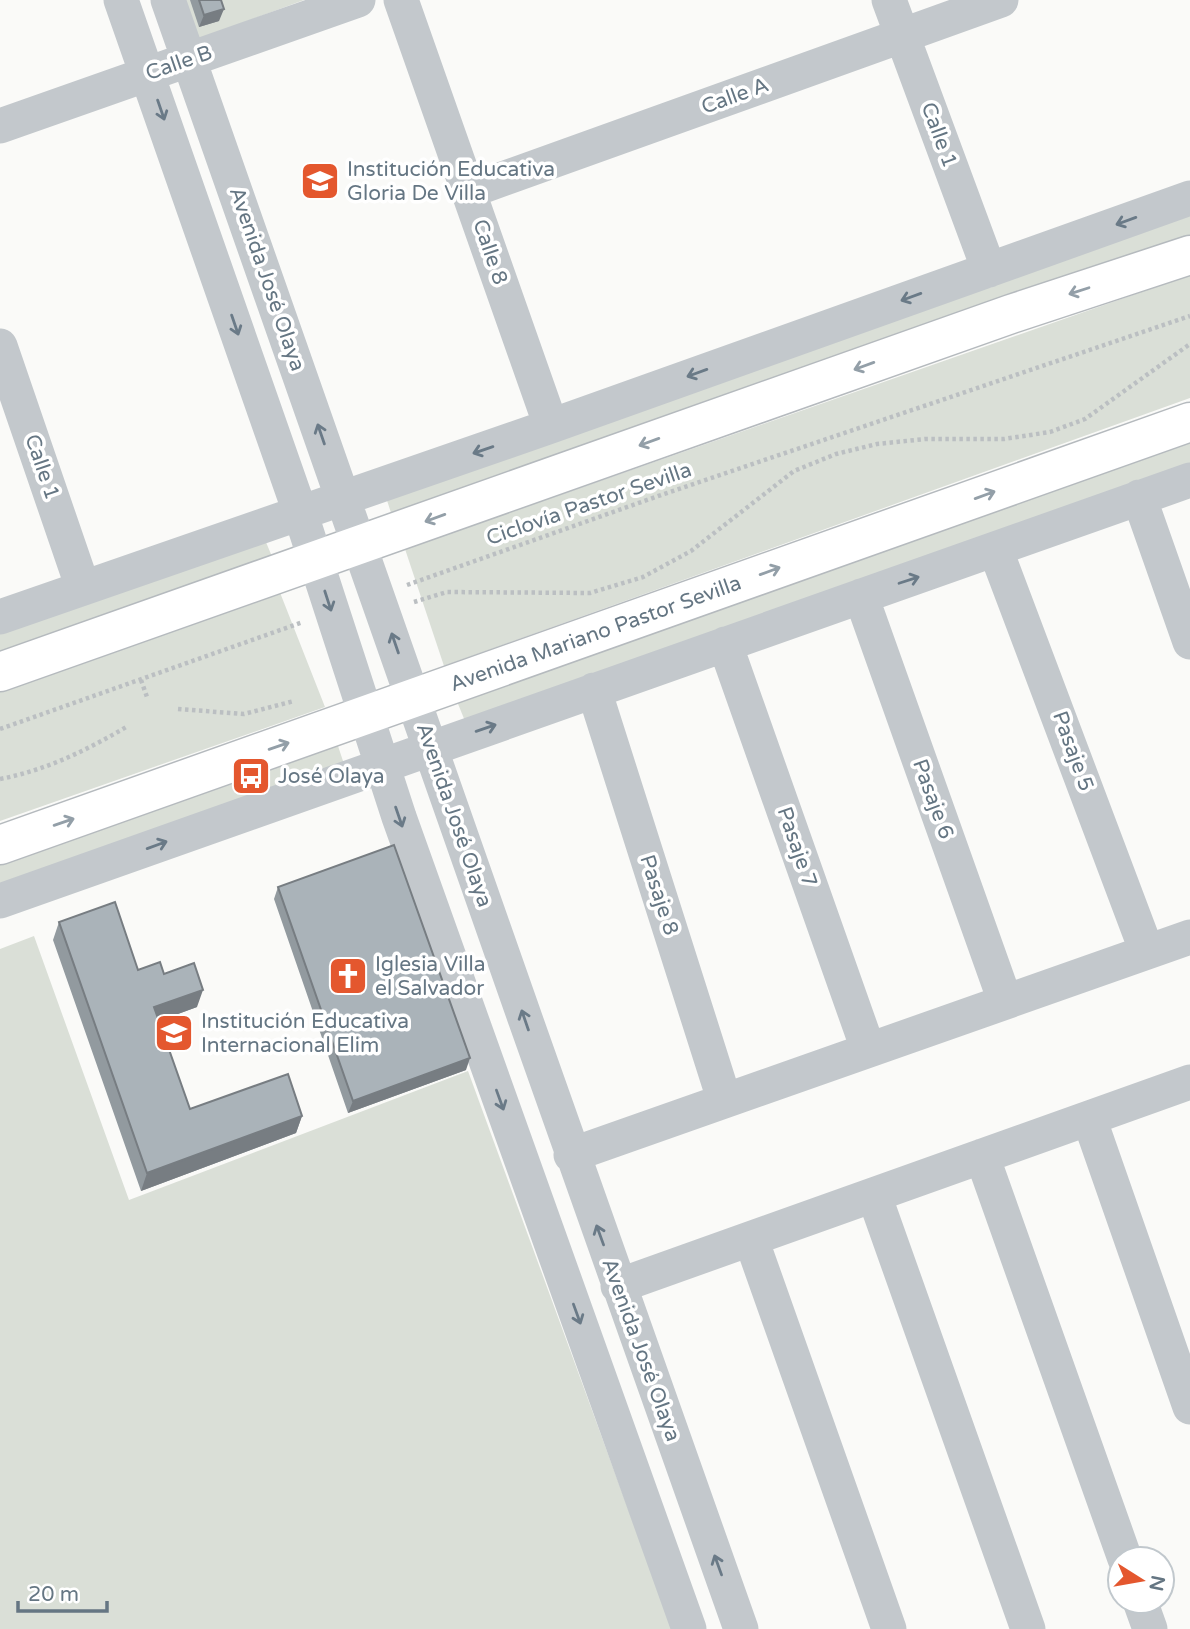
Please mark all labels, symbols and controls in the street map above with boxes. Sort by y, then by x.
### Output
street label: Calle B [142,40,216,86]
street label: Calle A [698,72,772,120]
one-way arrow [156,99,168,121]
street label: Calle 1 [916,99,962,171]
place label: Institución Educativa Gloria De Villa [347,157,555,206]
school or university icon: Institución Educativa Gloria De Villa [299,160,341,202]
street label: Avenida José Olaya [224,184,310,374]
street label: Calle 8 [467,216,513,288]
one-way arrow [1115,216,1137,228]
one-way arrow [1068,286,1090,299]
one-way arrow [901,292,923,304]
one-way arrow [230,314,242,336]
one-way arrow [853,361,875,373]
one-way arrow [687,368,709,381]
one-way arrow [314,423,326,445]
street label: Calle 1 [19,431,65,503]
one-way arrow [639,437,661,449]
one-way arrow [472,444,494,457]
street label: Ciclovía Pastor Sevilla [483,457,695,551]
one-way arrow [973,488,995,500]
one-way arrow [424,513,446,525]
one-way arrow [759,564,781,576]
street label: Avenida Mariano Pastor Sevilla [446,570,745,697]
one-way arrow [898,573,920,585]
one-way arrow [323,589,335,611]
one-way arrow [388,633,400,655]
street label: Pasaje 5 [1047,708,1099,794]
street label: Avenida José Olaya [411,720,497,910]
one-way arrow [475,721,497,733]
one-way arrow [268,739,290,752]
bus stop icon: José Olaya [230,755,272,797]
street label: Pasaje 6 [907,756,959,842]
place label: José Olaya [278,764,385,789]
street label: Pasaje 7 [772,804,822,890]
one-way arrow [394,805,406,827]
one-way arrow [53,815,75,827]
one-way arrow [145,838,167,850]
street label: Pasaje 8 [634,852,684,938]
place label: Iglesia Villa el Salvador [375,952,485,1001]
church icon: Iglesia Villa el Salvador [327,955,369,997]
place label: Institución Educativa Internacional Elim [201,1009,409,1058]
one-way arrow [518,1010,530,1032]
school or university icon: Institución Educativa Internacional Elim [153,1012,195,1054]
one-way arrow [495,1089,507,1111]
one-way arrow [593,1225,605,1247]
street label: Avenida José Olaya [596,1255,686,1445]
one-way arrow [571,1303,584,1325]
north arrow [1106,1545,1176,1615]
one-way arrow [711,1554,723,1576]
scale bar [18,1570,107,1614]
text: N [1144,1573,1169,1593]
text: 20 m [28,1582,79,1607]

